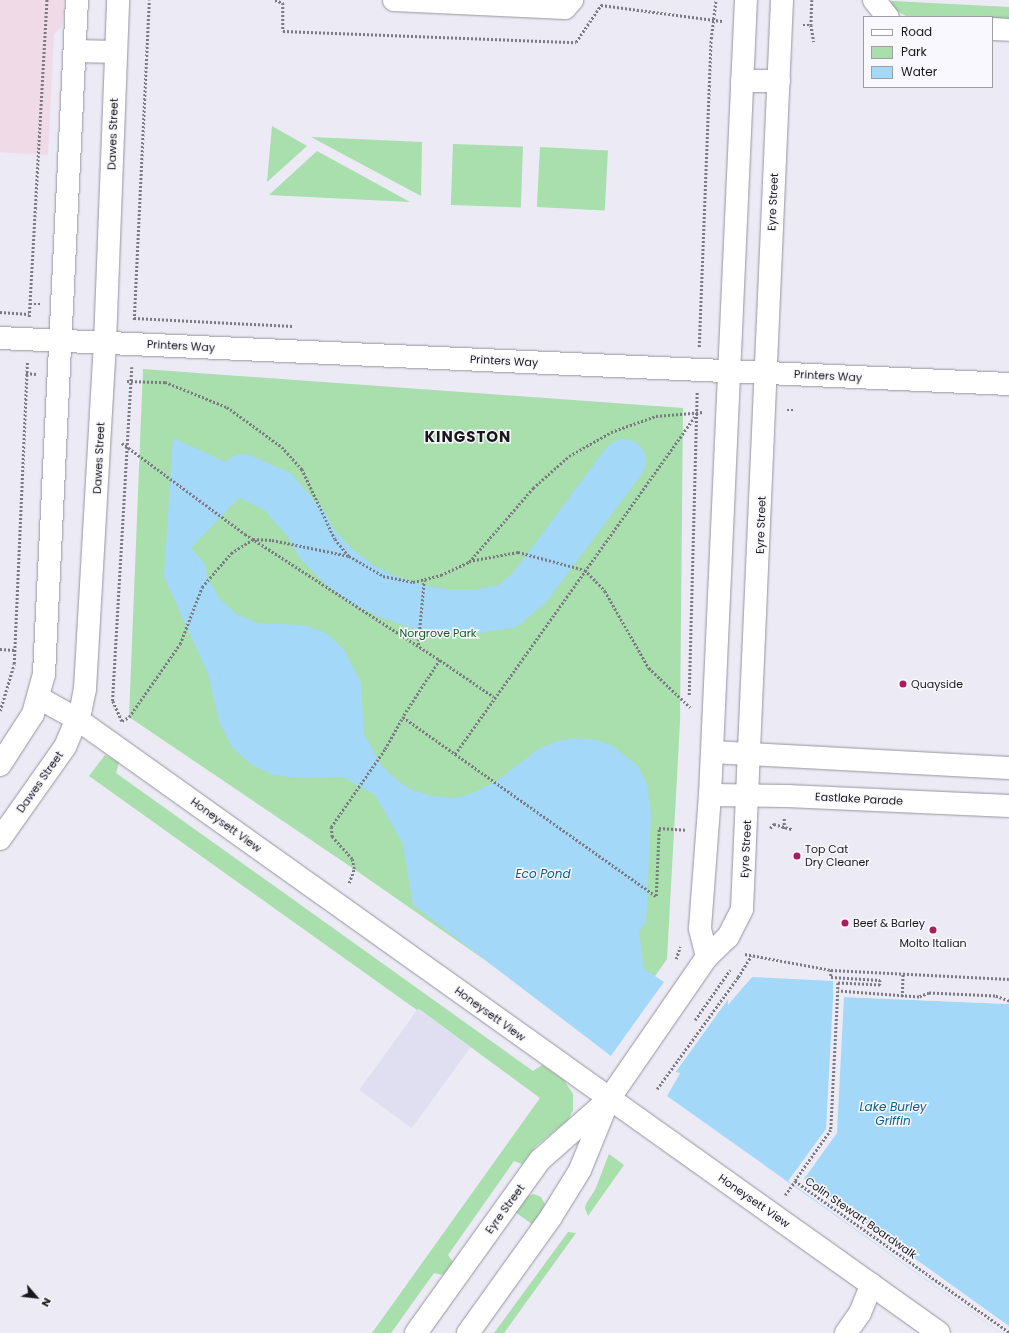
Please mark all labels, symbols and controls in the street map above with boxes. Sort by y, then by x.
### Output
legend [863,16,993,88]
text: Road [901,23,932,40]
text: Park [901,43,927,60]
text: Water [901,63,937,80]
street label: Dawes Street [105,98,121,170]
street label: Eyre Street [765,173,781,231]
street label: Printers Way [147,338,215,354]
street label: Printers Way [470,353,538,369]
street label: Printers Way [794,368,862,384]
street label: Dawes Street [91,422,107,494]
district label: KINGSTON [425,428,511,446]
street label: Eyre Street [753,496,769,554]
park label: Norgrove Park [400,626,476,640]
place label: Quayside [911,677,963,691]
marker: Quayside [898,679,908,689]
street label: Dawes Street [14,749,66,815]
street label: Eastlake Parade [815,790,903,808]
street label: Honeysett View [188,795,264,855]
street label: Eyre Street [738,820,754,878]
place label: Top Cat Dry Cleaner [805,843,869,869]
marker: Top Cat Dry Cleaner [792,851,802,861]
water label: Eco Pond [515,867,571,881]
place label: Beef & Barley [853,916,925,930]
marker: Beef & Barley [840,918,850,928]
marker: Molto Italian [928,925,938,935]
place label: Molto Italian [899,936,967,950]
street label: Honeysett View [452,984,528,1044]
water label: Lake Burley Griffin [859,1100,927,1128]
street label: Honeysett View [716,1171,792,1231]
street label: Colin Stewart Boardwalk [803,1174,919,1262]
street label: Eyre Street [483,1182,527,1236]
north arrow [16,1277,56,1317]
text: N [38,1295,56,1310]

